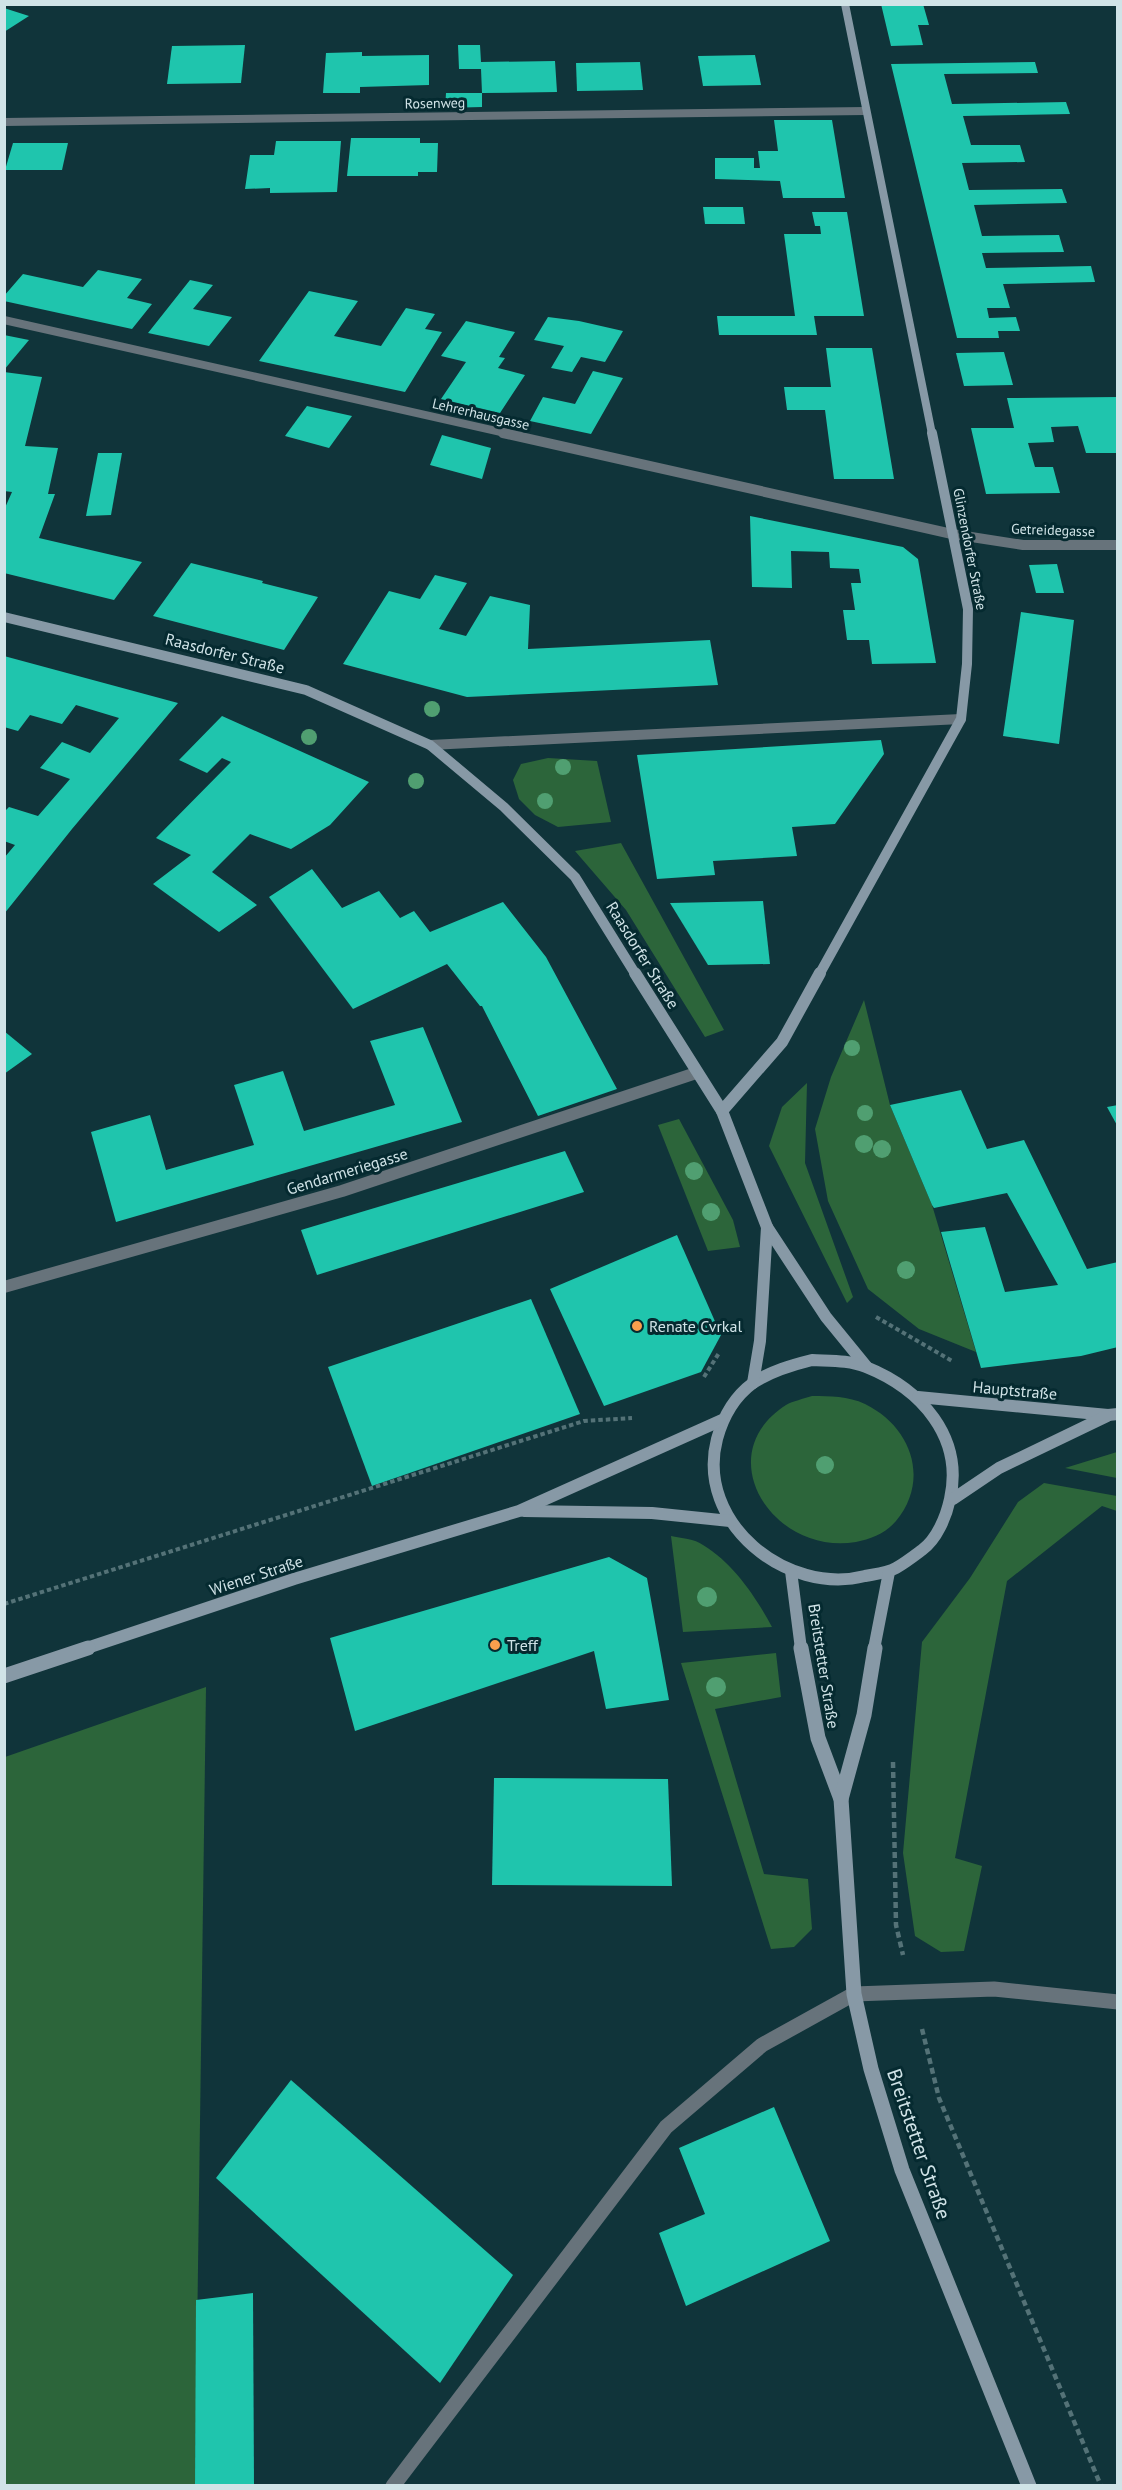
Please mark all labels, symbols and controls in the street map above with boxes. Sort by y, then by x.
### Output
street label: Rosenweg [405,93,465,113]
street label: Lehrerhausgasse [431,394,531,434]
street label: Glinzendorfer Straße [949,486,991,612]
street label: Getreidegasse [1011,520,1095,540]
street label: Raasdorfer Straße [163,629,287,677]
street label: Raasdorfer Straße [602,898,684,1012]
street label: Gendarmeriegasse [284,1143,410,1199]
place label: Renate Cvrkal [649,1316,742,1336]
marker: Renate Cvrkal [630,1319,644,1333]
street label: Hauptstraße [972,1376,1058,1404]
street label: Wiener Straße [207,1550,305,1600]
street label: Breitstetter Straße [804,1602,844,1730]
place label: Treff [507,1635,539,1655]
marker: Treff [488,1638,502,1652]
street label: Breitstetter Straße [881,2065,957,2223]

